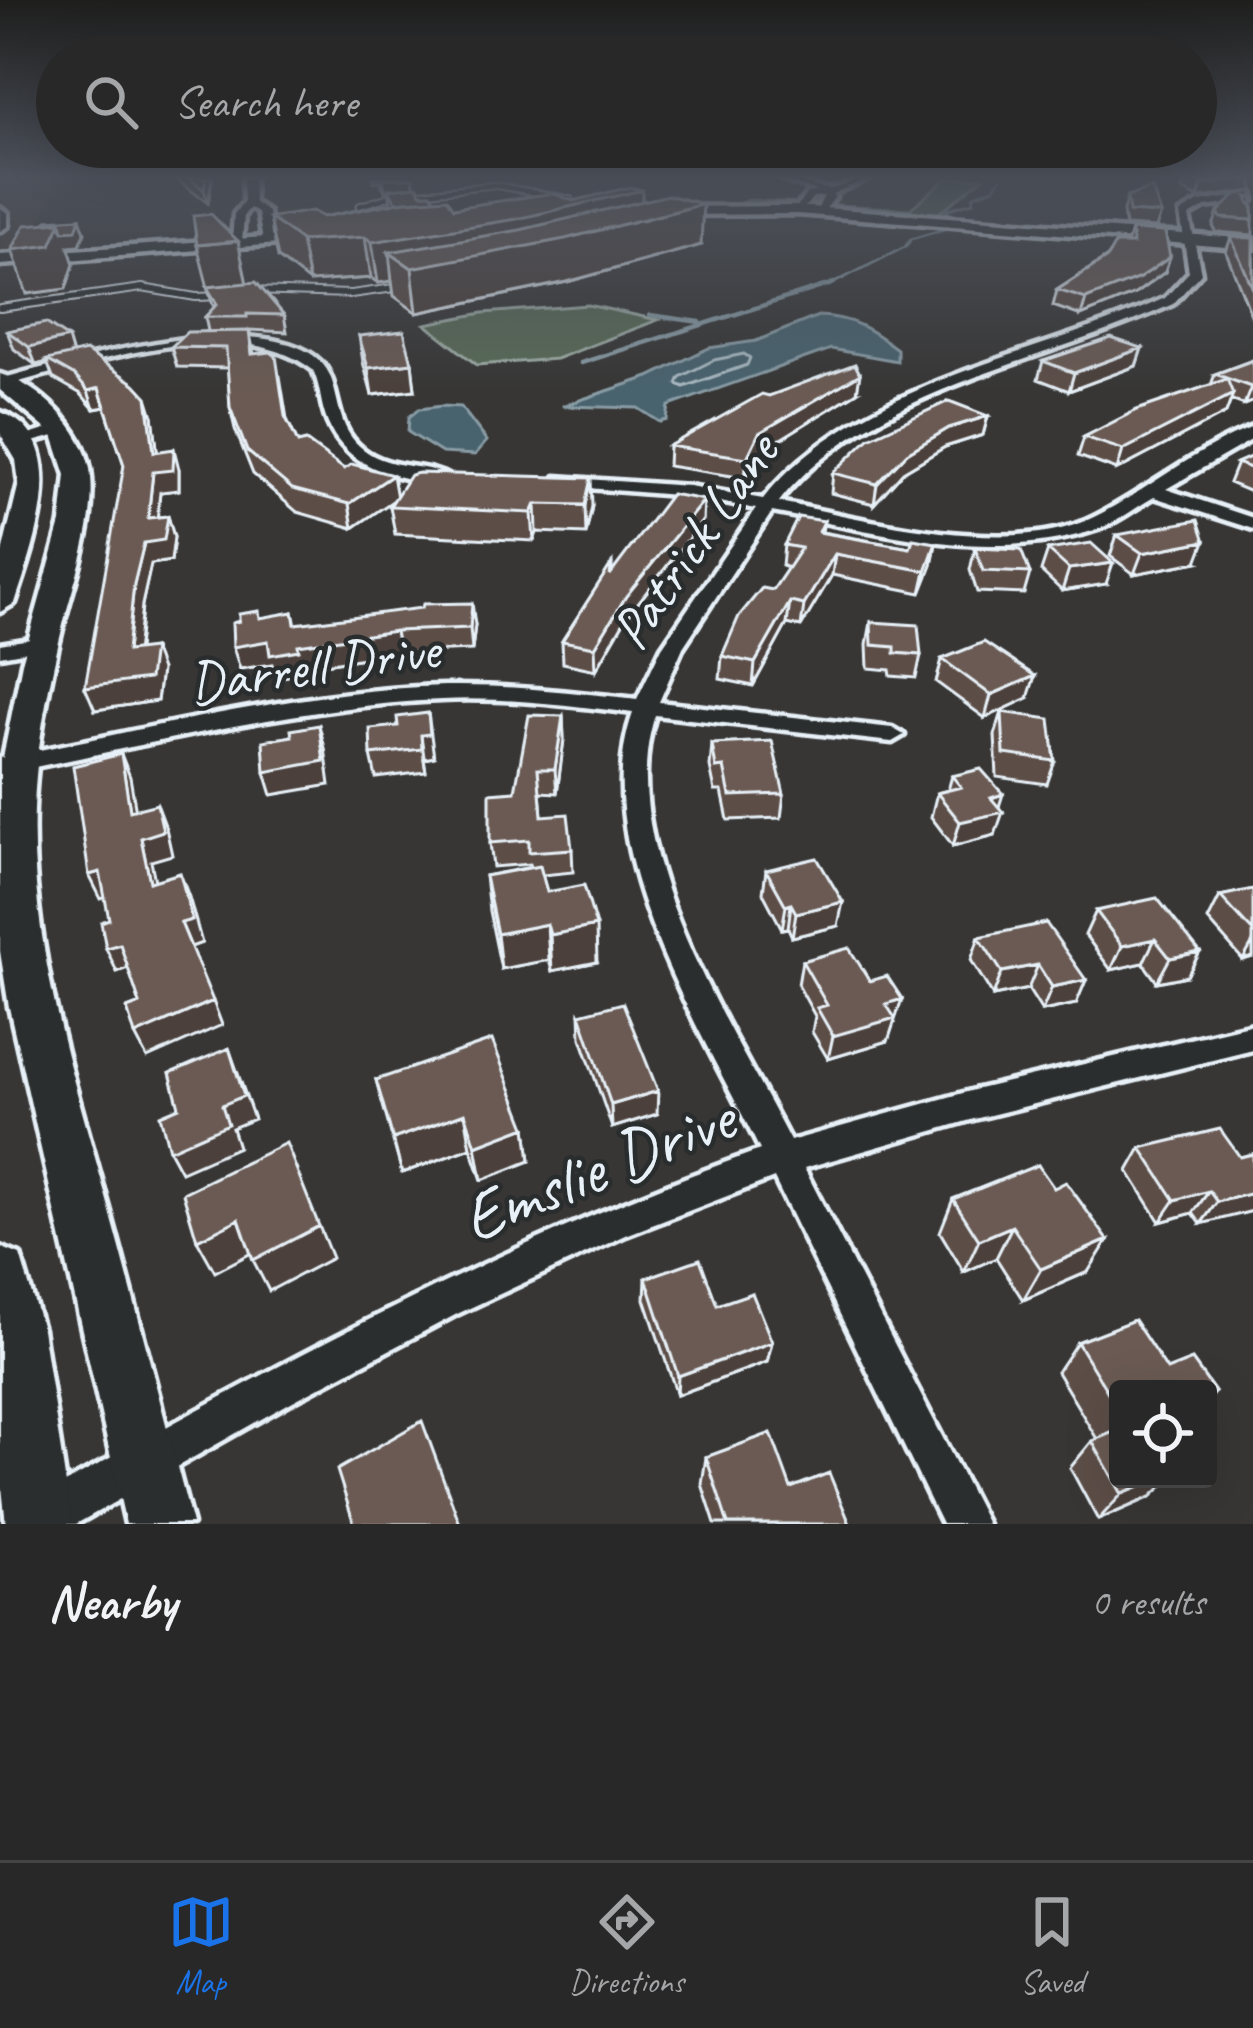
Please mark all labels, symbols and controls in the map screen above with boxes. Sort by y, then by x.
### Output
search box [36,36,1217,168]
icon: search [78,69,144,135]
text: Search here [174,74,357,131]
street label: Patrick Lane [594,416,796,663]
street label: Darrell Drive [184,612,447,719]
street label: Emslie Drive [449,1072,751,1262]
map controls [1109,1380,1217,1488]
button: locate [1109,1380,1217,1488]
text: Nearby [48,1570,176,1634]
text: 0 results [1091,1578,1205,1627]
tab: Map [168,1889,234,2003]
tab: Directions [569,1889,684,2003]
tab: Saved [1019,1889,1085,2003]

